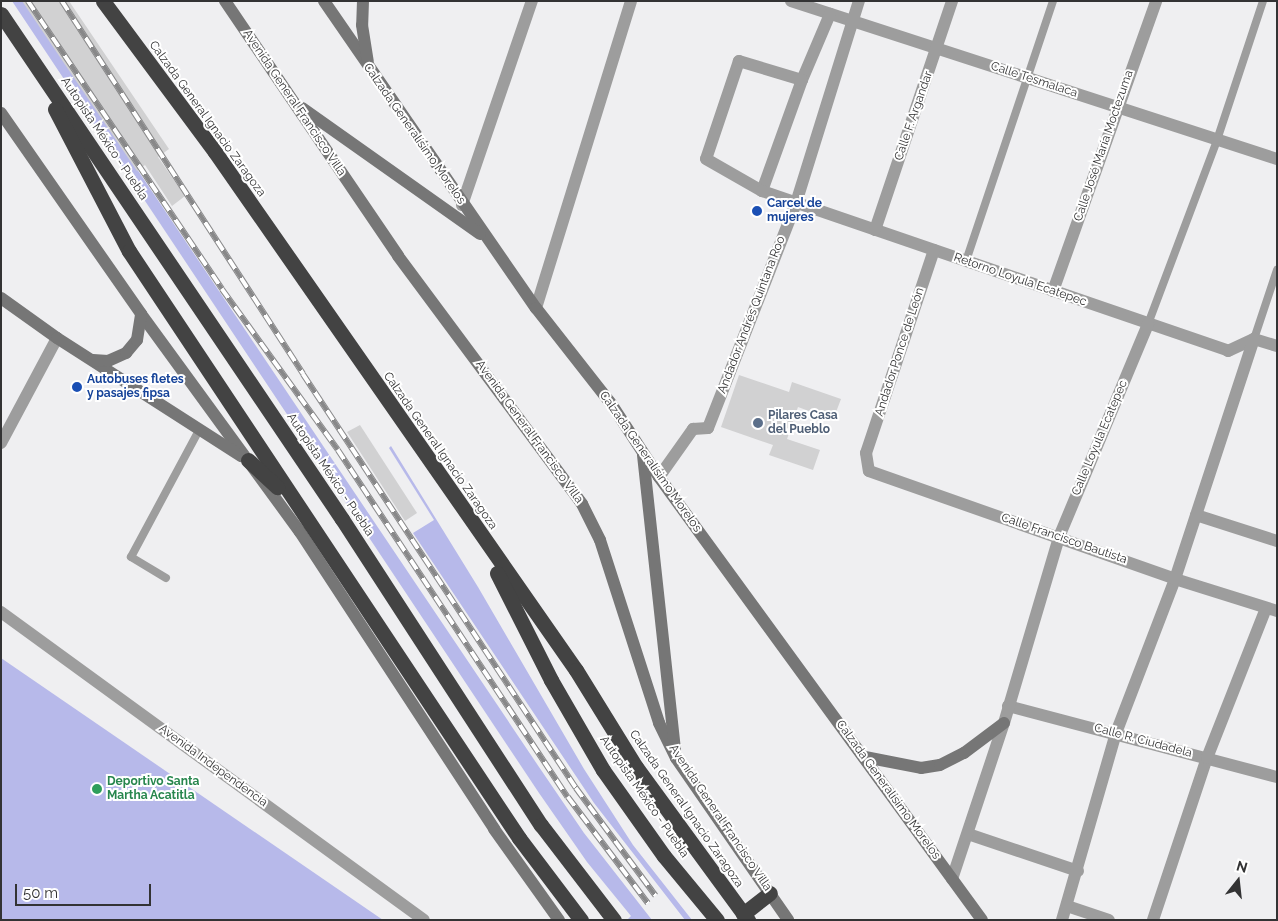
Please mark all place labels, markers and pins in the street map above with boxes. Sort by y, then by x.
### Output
place label: Carcel de mujeres [767,197,822,225]
marker: Carcel de mujeres [751,205,763,217]
place label: Autobuses fletes y pasajes fipsa [87,373,184,401]
marker: Autobuses fletes y pasajes fipsa [71,381,83,393]
place label: Pilares Casa del Pueblo [768,409,838,437]
marker: Pilares Casa del Pueblo [752,417,764,429]
place label: Deportivo Santa Martha Acatitla [107,775,199,803]
marker: Deportivo Santa Martha Acatitla [91,783,103,795]

